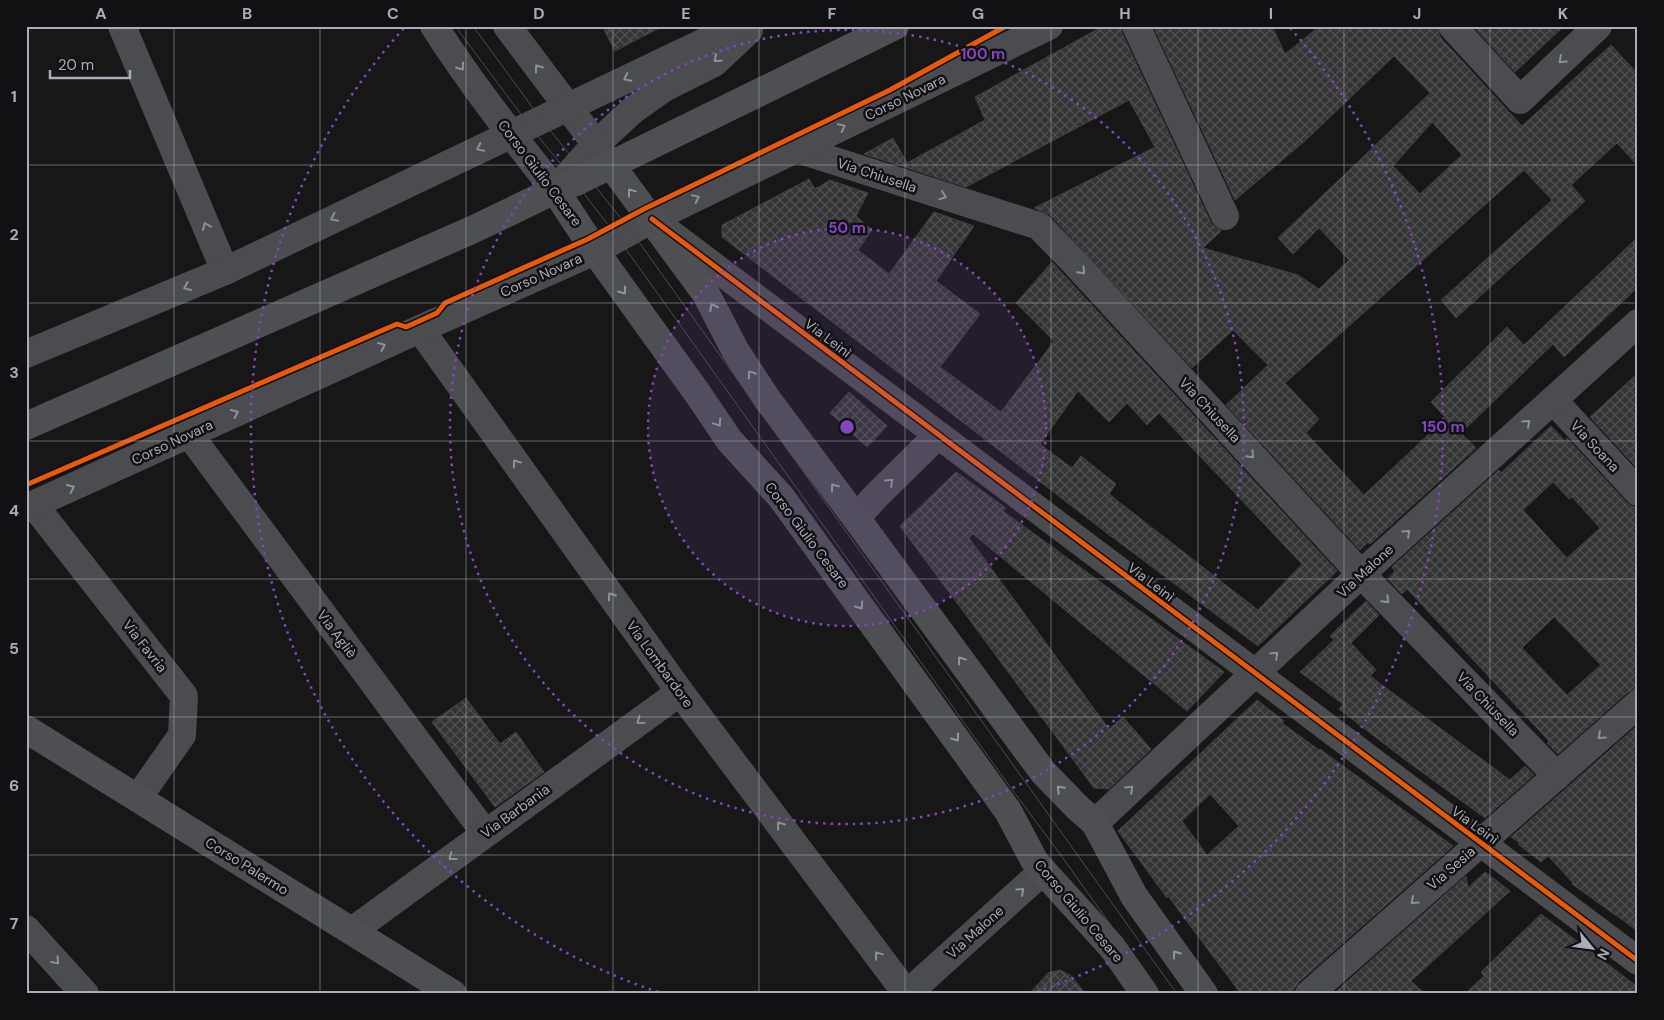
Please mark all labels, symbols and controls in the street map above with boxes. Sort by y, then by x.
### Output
text: A [95,3,107,24]
text: B [242,3,252,24]
text: C [387,3,399,24]
text: D [533,3,545,24]
text: E [681,3,691,24]
text: F [828,3,837,24]
text: G [972,3,984,24]
text: H [1119,3,1131,24]
text: I [1269,3,1273,24]
text: J [1413,3,1421,24]
text: K [1558,3,1569,24]
text: 100 m [961,44,1005,64]
scale bar [50,48,130,80]
one-way arrow [714,54,723,62]
one-way arrow [1559,54,1568,63]
text: 20 m [58,55,94,75]
one-way arrow [455,61,464,71]
one-way arrow [535,64,544,73]
street label: Corso Novara [862,70,948,124]
one-way arrow [623,72,632,83]
text: 1 [11,86,17,107]
street label: Corso Giulio Cesare [494,116,586,230]
one-way arrow [837,123,846,133]
one-way arrow [477,142,486,152]
street label: Via Chiusella [835,154,919,196]
one-way arrow [628,188,637,198]
one-way arrow [939,190,947,200]
one-way arrow [691,194,700,204]
one-way arrow [330,212,339,222]
text: 50 m [828,218,866,238]
one-way arrow [201,222,212,231]
text: 2 [9,224,19,245]
street label: Corso Novara [497,249,585,301]
one-way arrow [1076,265,1085,274]
one-way arrow [183,280,192,291]
one-way arrow [617,285,626,295]
one-way arrow [709,303,719,312]
street label: Via Leinì [801,315,856,362]
one-way arrow [377,341,386,352]
text: 3 [9,362,19,383]
one-way arrow [748,371,757,380]
street label: Via Chiusella [1175,374,1245,446]
one-way arrow [230,409,239,420]
street label: Corso Novara [128,415,216,469]
one-way arrow [712,417,721,427]
text: 150 m [1422,417,1465,437]
street label: Via Soana [1567,417,1623,475]
centre of rings [838,418,856,436]
one-way arrow [1522,420,1531,429]
one-way arrow [1246,449,1255,458]
one-way arrow [513,460,522,469]
street label: Corso Giulio Cesare [761,478,853,592]
one-way arrow [884,479,893,488]
one-way arrow [66,484,75,495]
one-way arrow [831,484,839,493]
text: 4 [9,500,19,521]
one-way arrow [1402,529,1411,538]
street label: Via Malone [1333,540,1397,602]
street label: Via Leinì [1124,559,1179,606]
one-way arrow [608,592,617,601]
one-way arrow [1380,594,1389,603]
one-way arrow [854,600,863,610]
street label: Via Agliè [313,606,361,662]
street label: Via Favria [119,616,171,676]
street label: Via Lombardore [622,617,698,711]
text: 5 [9,638,19,659]
one-way arrow [1269,652,1278,661]
one-way arrow [958,656,967,666]
street label: Via Chiusella [1453,668,1523,740]
one-way arrow [637,715,646,723]
one-way arrow [1598,730,1607,739]
one-way arrow [950,732,958,741]
text: 6 [9,775,19,796]
street label: Via Barbania [477,780,553,842]
one-way arrow [1057,786,1066,795]
one-way arrow [1125,786,1134,795]
street label: Via Leinì [1448,802,1503,849]
one-way arrow [777,821,786,831]
street label: Corso Palermo [202,833,292,899]
street label: Via Sesia [1423,842,1479,894]
one-way arrow [448,851,458,860]
street label: Corso Giulio Cesare [1031,856,1127,966]
one-way arrow [1015,887,1024,896]
one-way arrow [1410,895,1419,904]
street label: Via Malone [943,902,1007,962]
text: 7 [10,913,19,934]
north arrow [1566,922,1616,972]
text: N [1593,945,1614,963]
one-way arrow [1173,950,1182,960]
one-way arrow [875,952,883,961]
one-way arrow [50,956,59,965]

